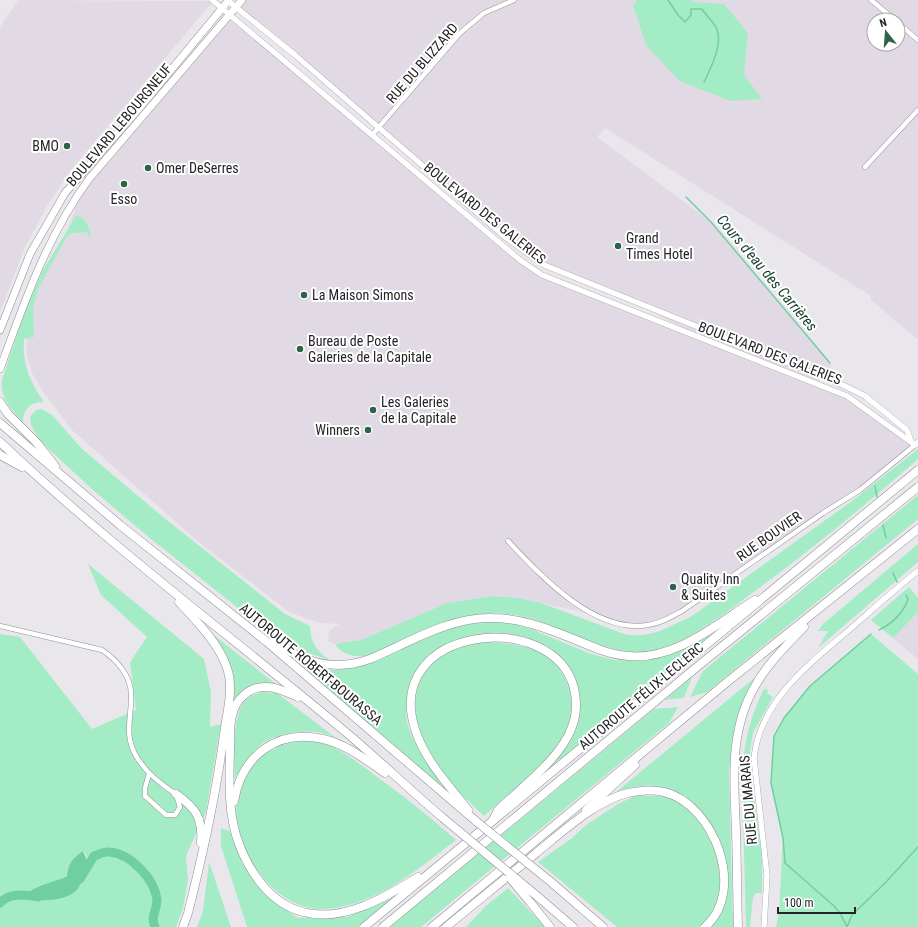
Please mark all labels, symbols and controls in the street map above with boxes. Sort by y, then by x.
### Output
north arrow [866,12,906,52]
text: N [878,16,889,30]
street label: RUE DU BLIZZARD [383,20,461,106]
street label: BOULEVARD LEBOURGNEUF [63,60,175,190]
place label: BMO [32,138,59,154]
marker: BMO [62,141,72,151]
street label: BOULEVARD DES GALERIES [421,159,549,267]
place label: Omer DeSerres [156,160,239,176]
marker: Omer DeSerres [143,163,153,173]
marker: Esso [119,179,129,189]
place label: Esso [111,191,137,207]
water label: Cours d'eau des Carrières [713,211,821,335]
place label: Grand Times Hotel [626,230,693,262]
marker: Grand Times Hotel [613,241,623,251]
place label: La Maison Simons [312,287,414,303]
marker: La Maison Simons [299,290,309,300]
street label: BOULEVARD DES GALERIES [696,318,844,388]
place label: Bureau de Poste Galeries de la Capitale [308,333,432,365]
marker: Bureau de Poste Galeries de la Capitale [295,344,305,354]
place label: Les Galeries de la Capitale [381,394,457,426]
marker: Les Galeries de la Capitale [368,405,378,415]
place label: Winners [315,422,360,438]
marker: Winners [363,425,373,435]
street label: RUE BOUVIER [734,508,805,564]
place label: Quality Inn & Suites [681,571,740,603]
marker: Quality Inn & Suites [668,582,678,592]
street label: AUTOROUTE ROBERT-BOURASSA [237,600,385,728]
street label: AUTOROUTE FÉLIX-LECLERC [575,638,707,753]
street label: RUE DU MARAIS [736,755,760,845]
scale bar [778,889,855,915]
text: 100 m [784,896,814,910]

